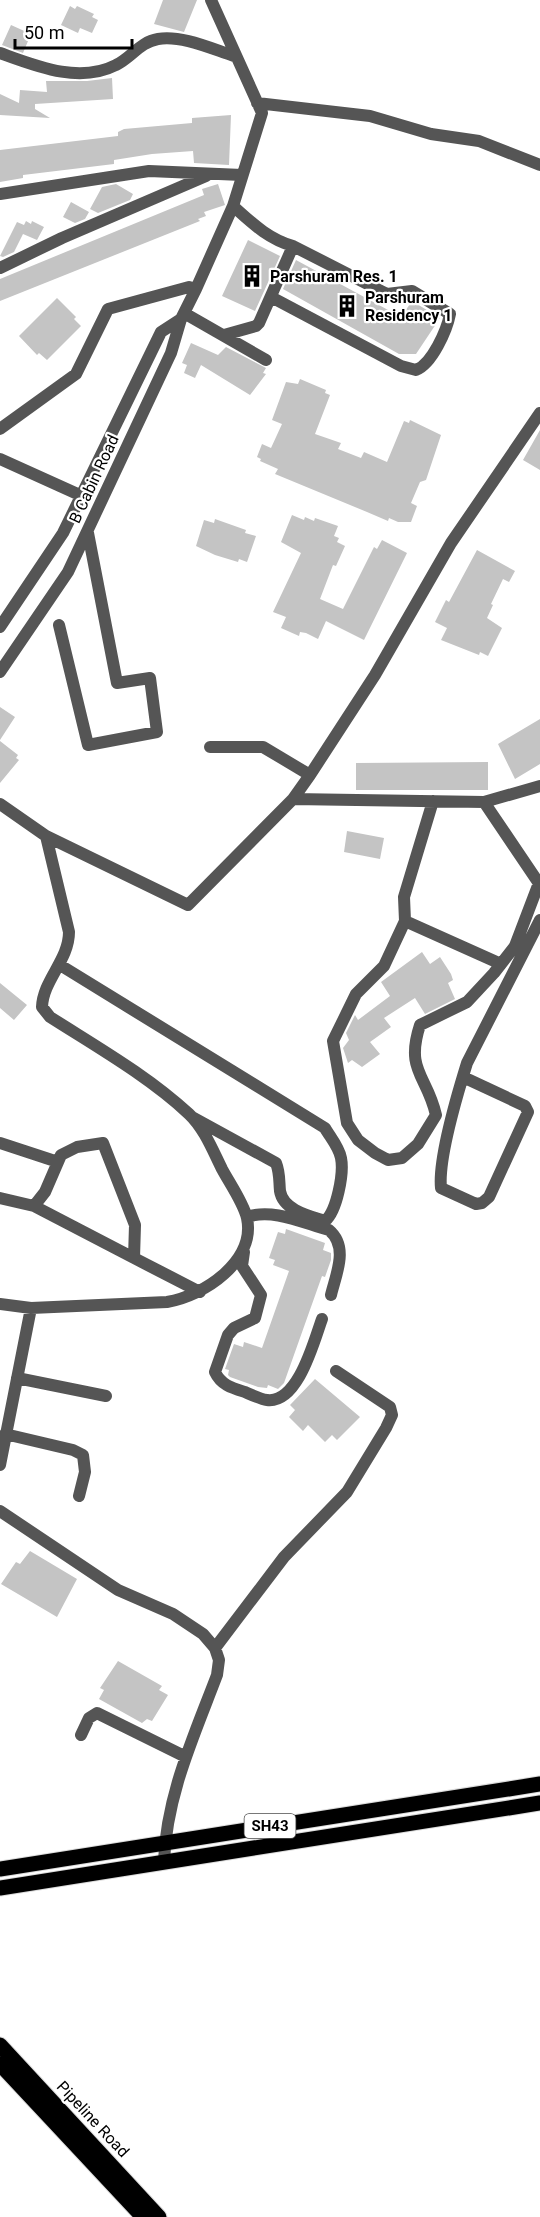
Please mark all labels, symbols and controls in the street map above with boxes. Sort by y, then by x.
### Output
scale bar [15,12,132,50]
text: 50 m [24,22,64,43]
building icon: Parshuram Res. 1 [239,263,265,289]
place label: Parshuram Res. 1 [270,267,398,286]
place label: Parshuram Residency 1 [365,288,453,325]
building icon: Parshuram Residency 1 [334,293,360,319]
street label: B Cabin Road [65,432,123,526]
road number: SH43 [244,1814,296,1838]
street label: Pipeline Road [53,2077,133,2161]

